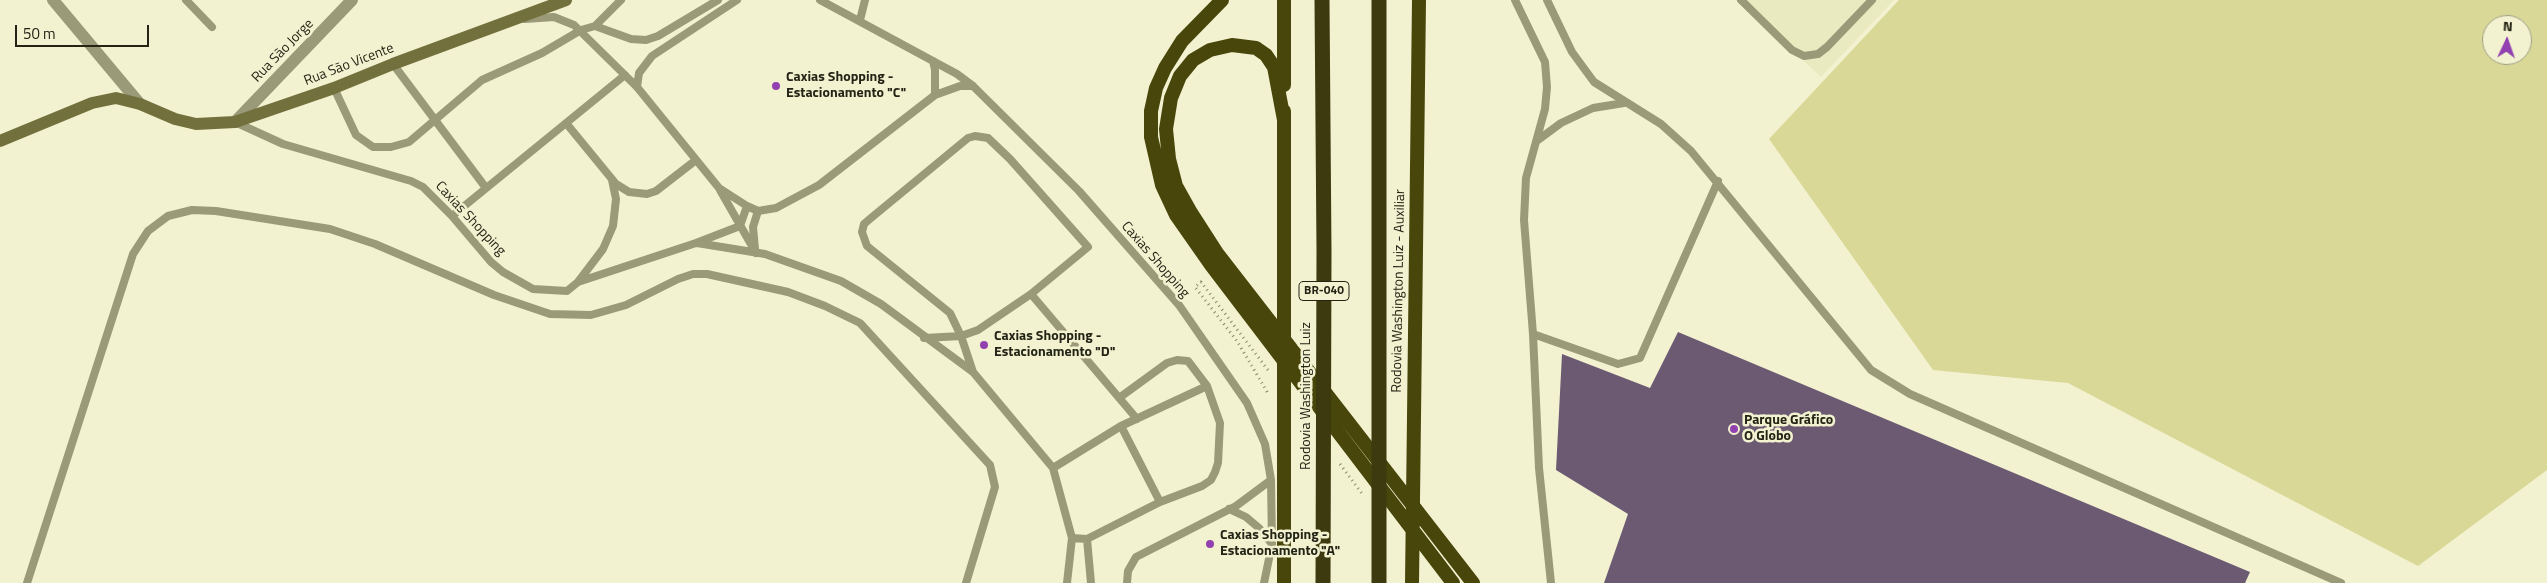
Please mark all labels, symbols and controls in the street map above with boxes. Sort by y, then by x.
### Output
scale bar [18,15,151,47]
north arrow [2482,15,2532,65]
text: N [2502,15,2513,36]
street label: Rua São Jorge [249,16,317,86]
text: 50 m [23,22,56,45]
street label: Rua Sāo Vicente [302,40,396,90]
place label: Caxias Shopping - Estacionamento "C" [786,70,906,102]
marker: Caxias Shopping - Estacionamento "C" [770,80,782,92]
street label: Caxias Shopping [431,178,509,260]
street label: Rodovia Washington Luiz - Auxiliar [1389,189,1409,393]
street label: Caxias Shopping [1117,218,1193,302]
road number: BR-040 [1299,282,1349,300]
street label: Rodovia Washington Luiz [1299,322,1315,470]
place label: Caxias Shopping - Estacionamento "D" [994,329,1116,362]
marker: Caxias Shopping - Estacionamento "D" [978,339,990,351]
place label: Parque Gráfico O Globo [1744,413,1833,446]
marker: Parque Gráfico O Globo [1728,423,1740,435]
place label: Caxias Shopping - Estacionamento "A" [1220,528,1340,560]
marker: Caxias Shopping - Estacionamento "A" [1204,538,1216,550]

